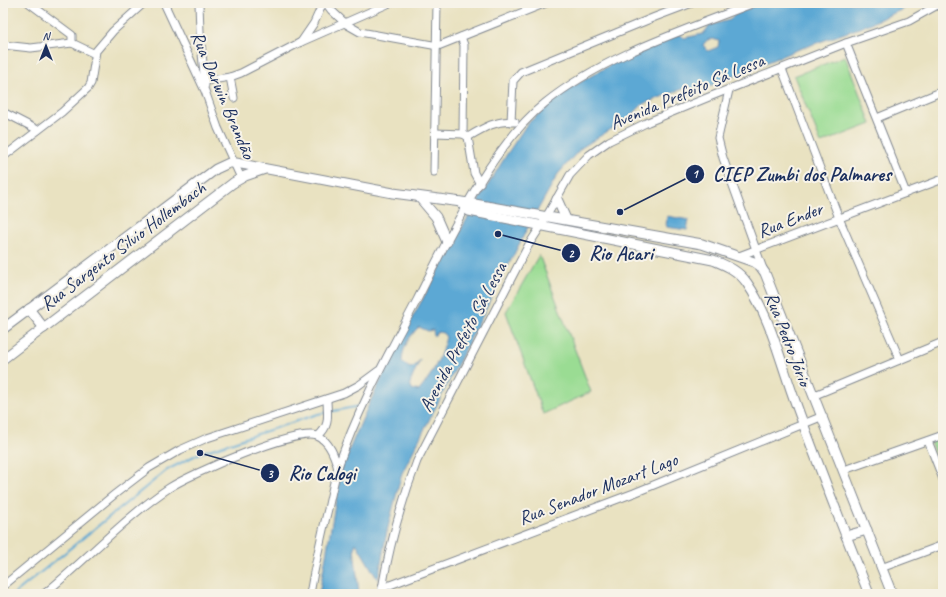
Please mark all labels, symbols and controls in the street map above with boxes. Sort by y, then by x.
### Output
north arrow [26,26,66,66]
street label: Rua Darwin Brandão [185,28,261,164]
text: N [43,29,52,43]
street label: Avenida Prefeito Sá Lessa [606,48,769,135]
callout: CIEP Zumbi dos Palmares [685,158,899,190]
text: CIEP Zumbi dos Palmares [713,162,893,187]
text: 1 [692,166,699,182]
street label: Rua Sargento Silvio Hollembach [36,176,211,316]
street label: Rua Ender [754,196,828,243]
callout: Rio Acari [561,237,661,269]
text: Rio Acari [589,241,656,266]
text: 2 [568,246,575,262]
street label: Avenida Prefeito Sá Lessa [414,257,513,416]
street label: Rua Pedro Jório [759,288,818,392]
street label: Rua Senador Mozart Lago [515,447,682,530]
callout: Rio Calogi [260,457,363,489]
text: Rio Calogi [288,461,359,486]
text: 3 [267,466,274,482]

